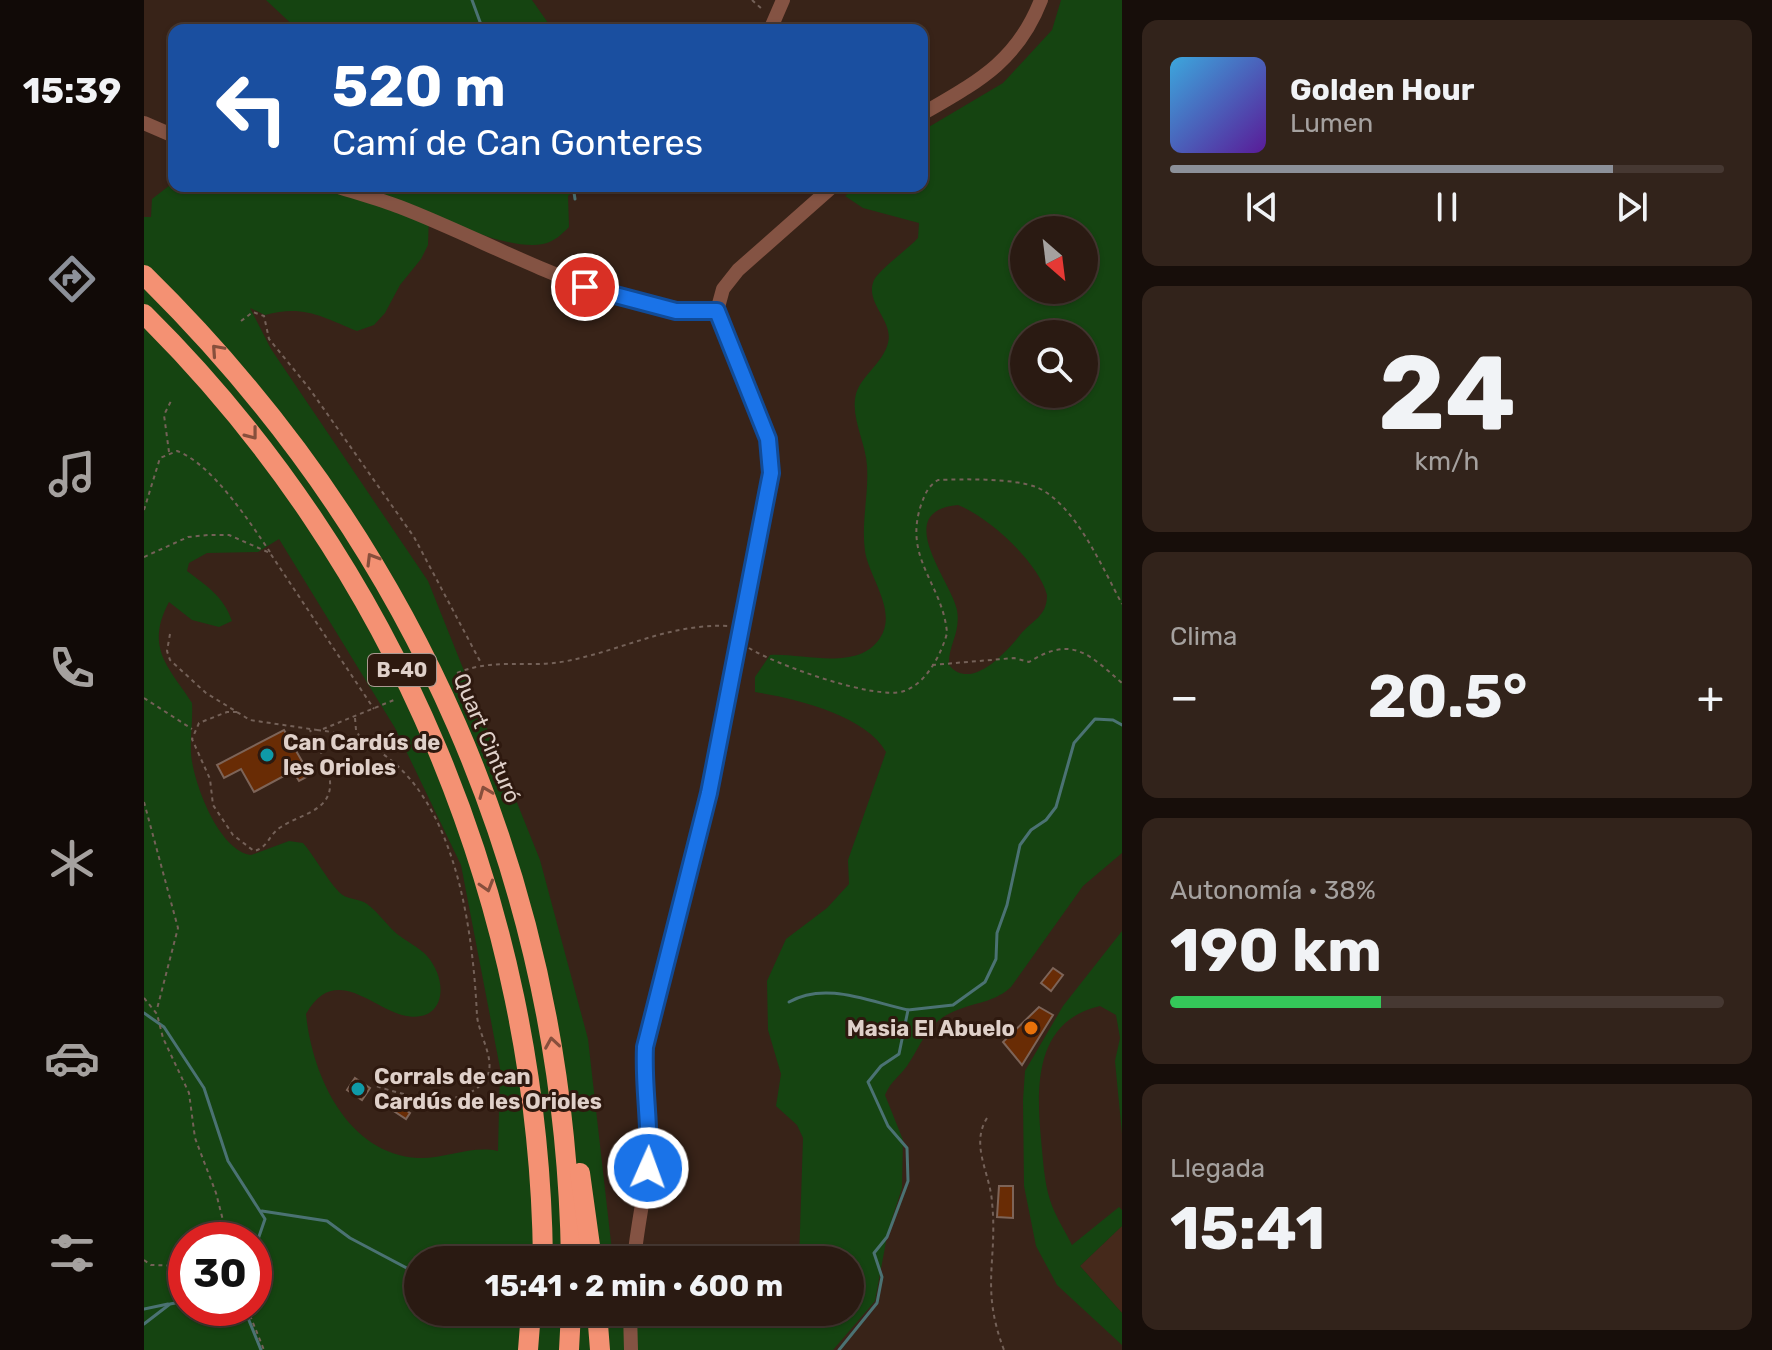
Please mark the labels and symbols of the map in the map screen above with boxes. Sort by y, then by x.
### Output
north arrow [1010,216,1098,304]
pin [551,253,619,321]
one-way arrow [212,345,227,360]
one-way arrow [242,425,256,440]
one-way arrow [366,553,382,568]
road number: B-40 [368,654,436,686]
street label: Quart Cinturó [448,669,526,807]
place label: Can Cardús de les Orioles [283,729,440,781]
marker: Can Cardús de les Orioles [258,746,276,764]
one-way arrow [478,786,495,800]
one-way arrow [478,878,494,892]
place label: Masia El Abuelo [847,1015,1015,1042]
marker: Masia El Abuelo [1022,1019,1040,1037]
one-way arrow [545,1036,562,1050]
place label: Corrals de can Cardús de les Orioles [374,1063,602,1115]
marker: Corrals de can Cardús de les Orioles [349,1080,367,1098]
position arrow [606,1126,690,1210]
speed limit sign: 30 [168,1222,272,1326]

